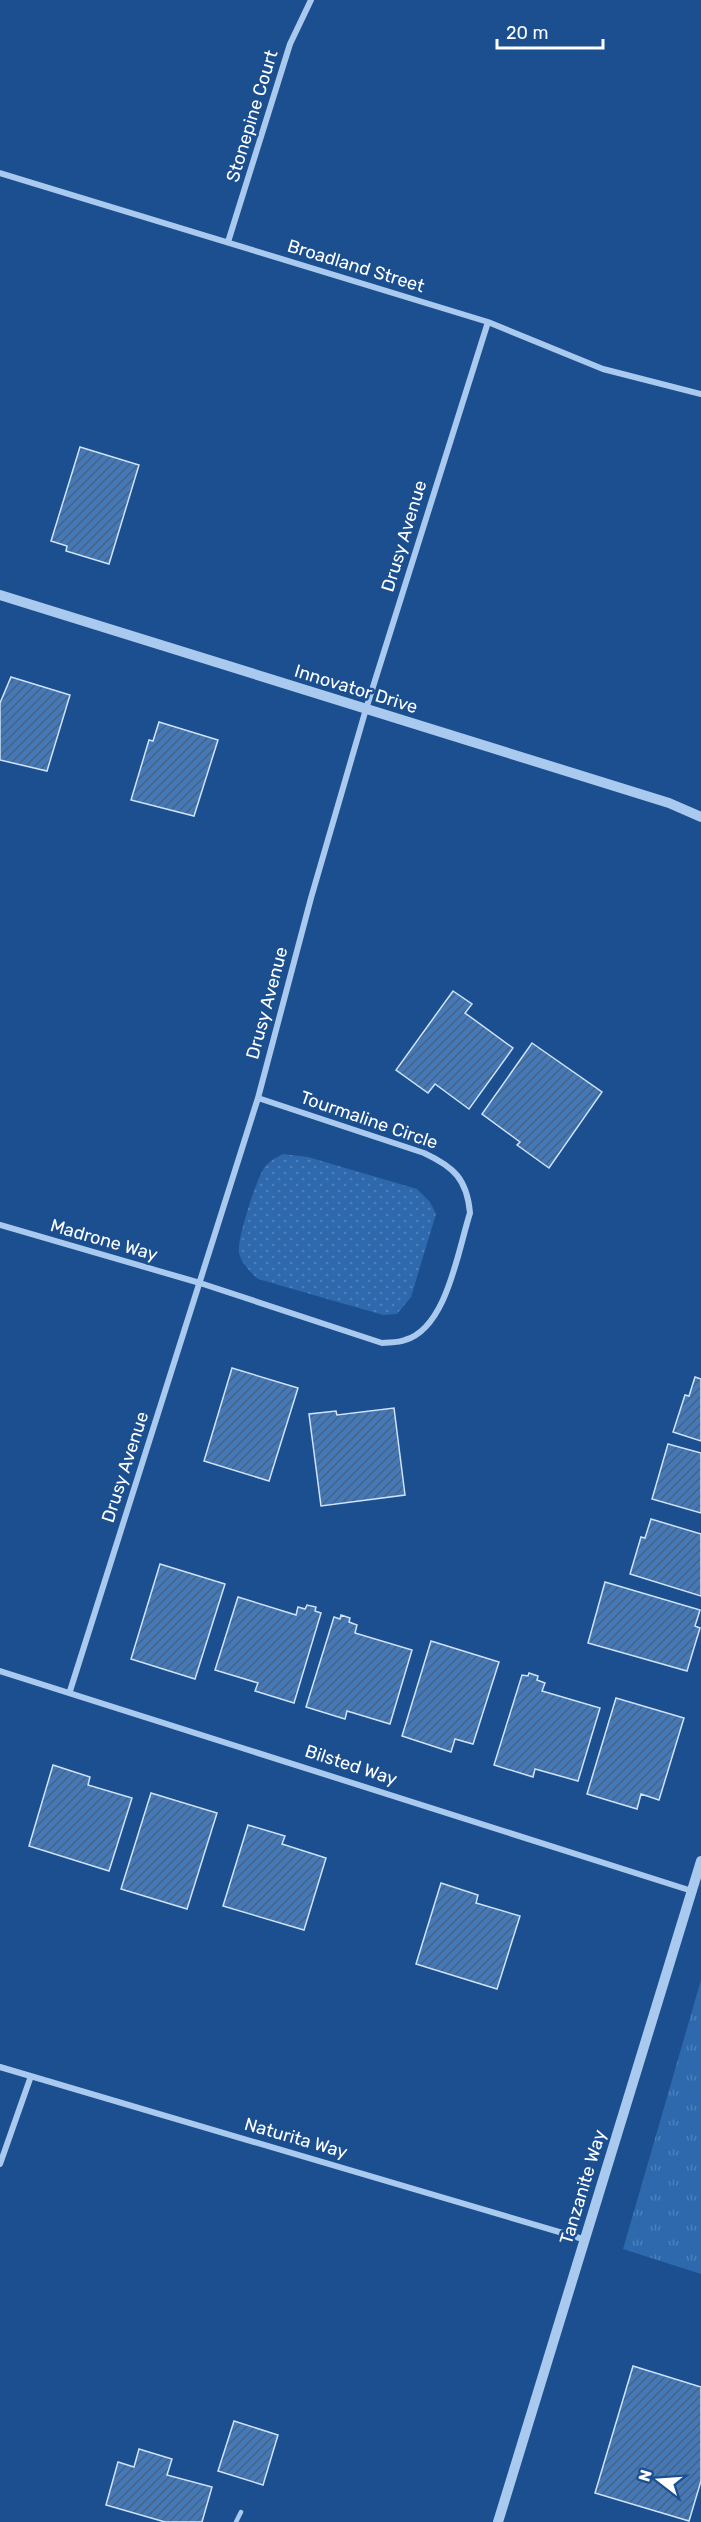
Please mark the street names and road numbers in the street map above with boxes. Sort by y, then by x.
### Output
street label: Stonepine Court [221,47,283,185]
street label: Broadland Street [285,235,427,297]
street label: Drusy Avenue [377,478,431,594]
street label: Innovator Drive [292,660,420,718]
street label: Drusy Avenue [241,944,293,1062]
street label: Tourmaline Circle [297,1086,441,1154]
street label: Madrone Way [48,1214,160,1266]
street label: Drusy Avenue [97,1409,153,1525]
street label: Bilsted Way [302,1740,400,1790]
street label: Naturita Way [242,2113,350,2163]
street label: Tanzanite Way [555,2127,611,2247]

